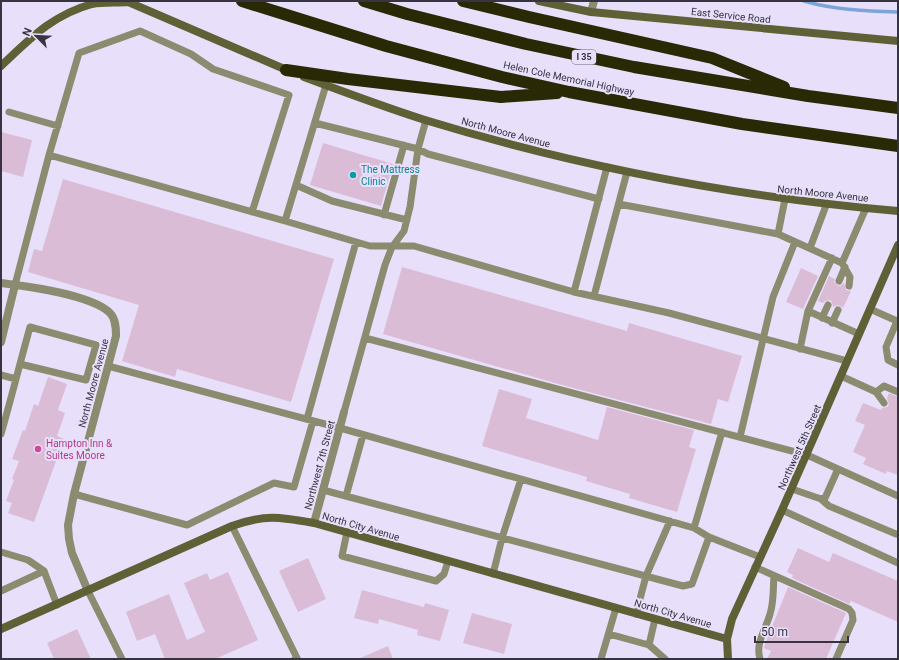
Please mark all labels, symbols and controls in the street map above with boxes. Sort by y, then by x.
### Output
street label: East Service Road [691,6,771,25]
north arrow [16,16,56,56]
text: N [20,26,35,38]
road number: I 35 [572,50,596,64]
street label: Helen Cole Memorial Highway [502,59,636,98]
street label: North Moore Avenue [460,115,552,150]
place label: The Mattress Clinic [361,164,420,187]
marker: The Mattress Clinic [348,170,358,180]
street label: North Moore Avenue [777,183,869,204]
street label: North Moore Avenue [76,337,111,429]
street label: Northwest 5th Street [776,403,823,492]
street label: Northwest 7th Street [302,419,337,511]
place label: Hampton Inn & Suites Moore [46,438,113,461]
marker: Hampton Inn & Suites Moore [33,444,43,454]
street label: North City Avenue [321,510,401,543]
street label: North City Avenue [633,597,713,630]
scale bar [755,618,848,644]
text: 50 m [761,625,788,639]

